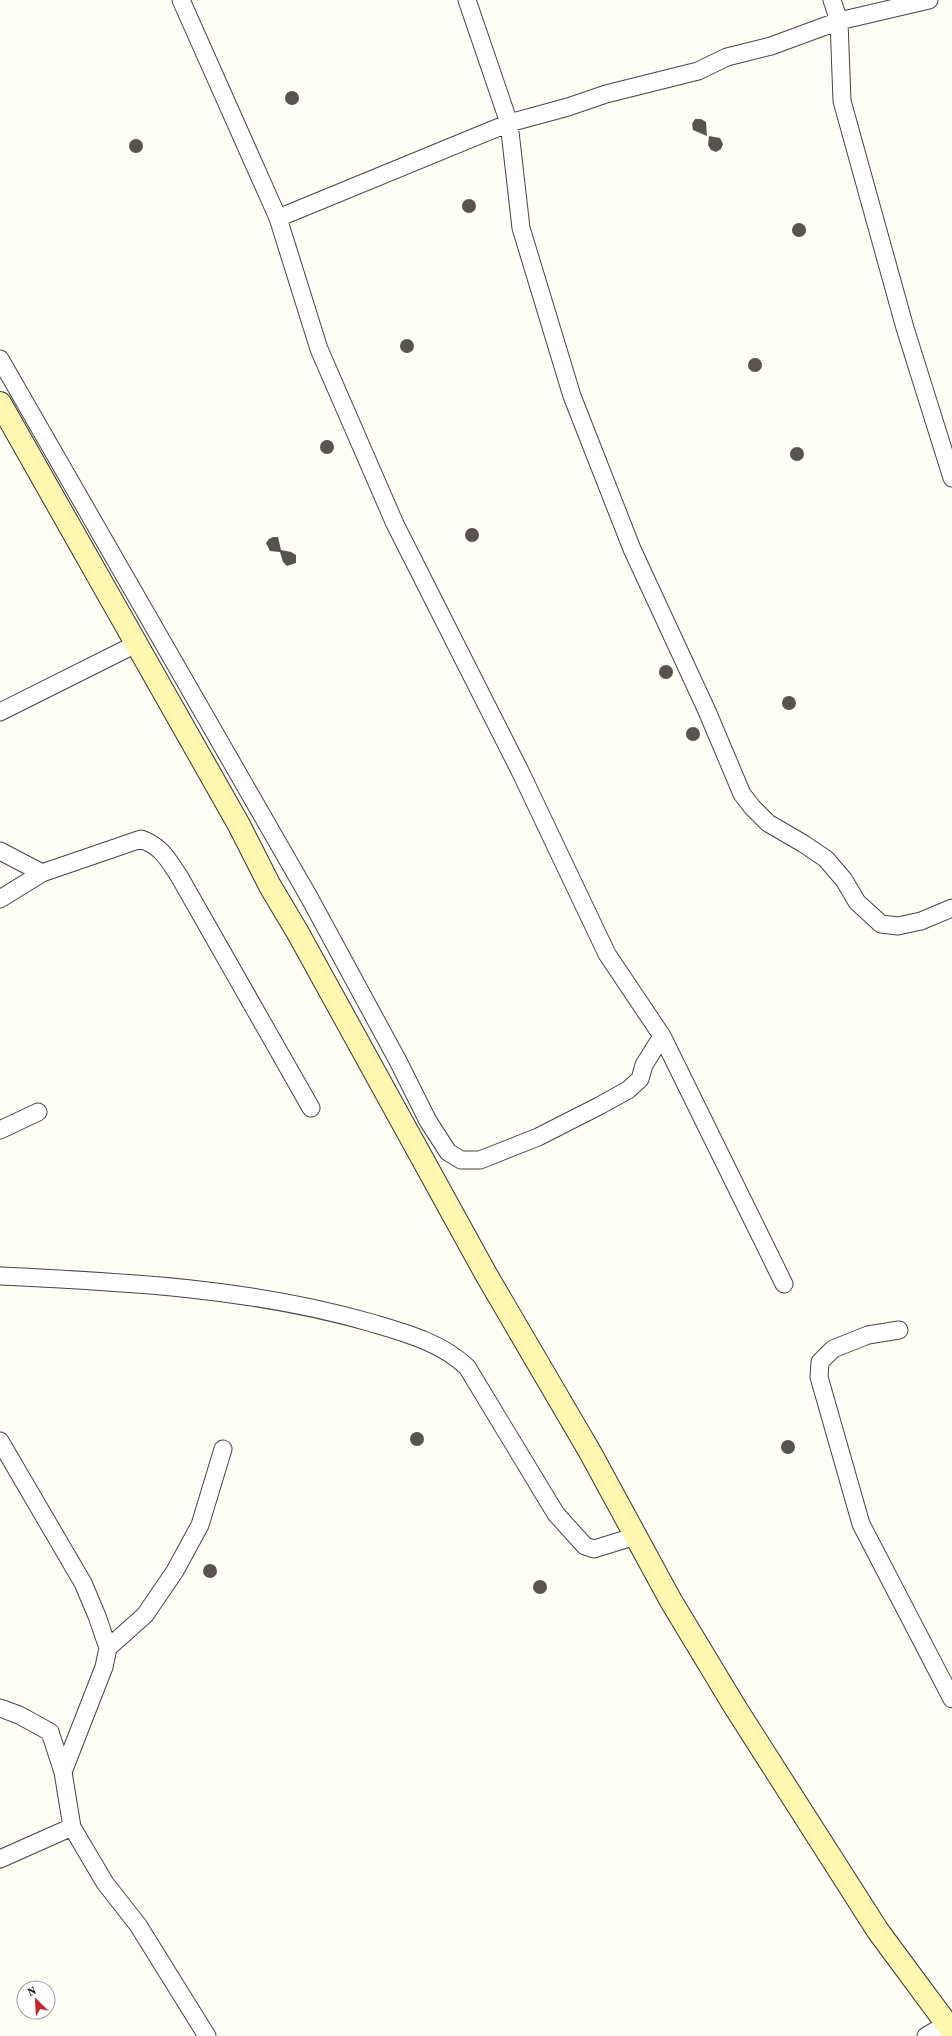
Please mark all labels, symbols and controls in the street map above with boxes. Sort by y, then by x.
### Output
north arrow [16,1980,56,2020]
text: N [25,1983,39,2000]

